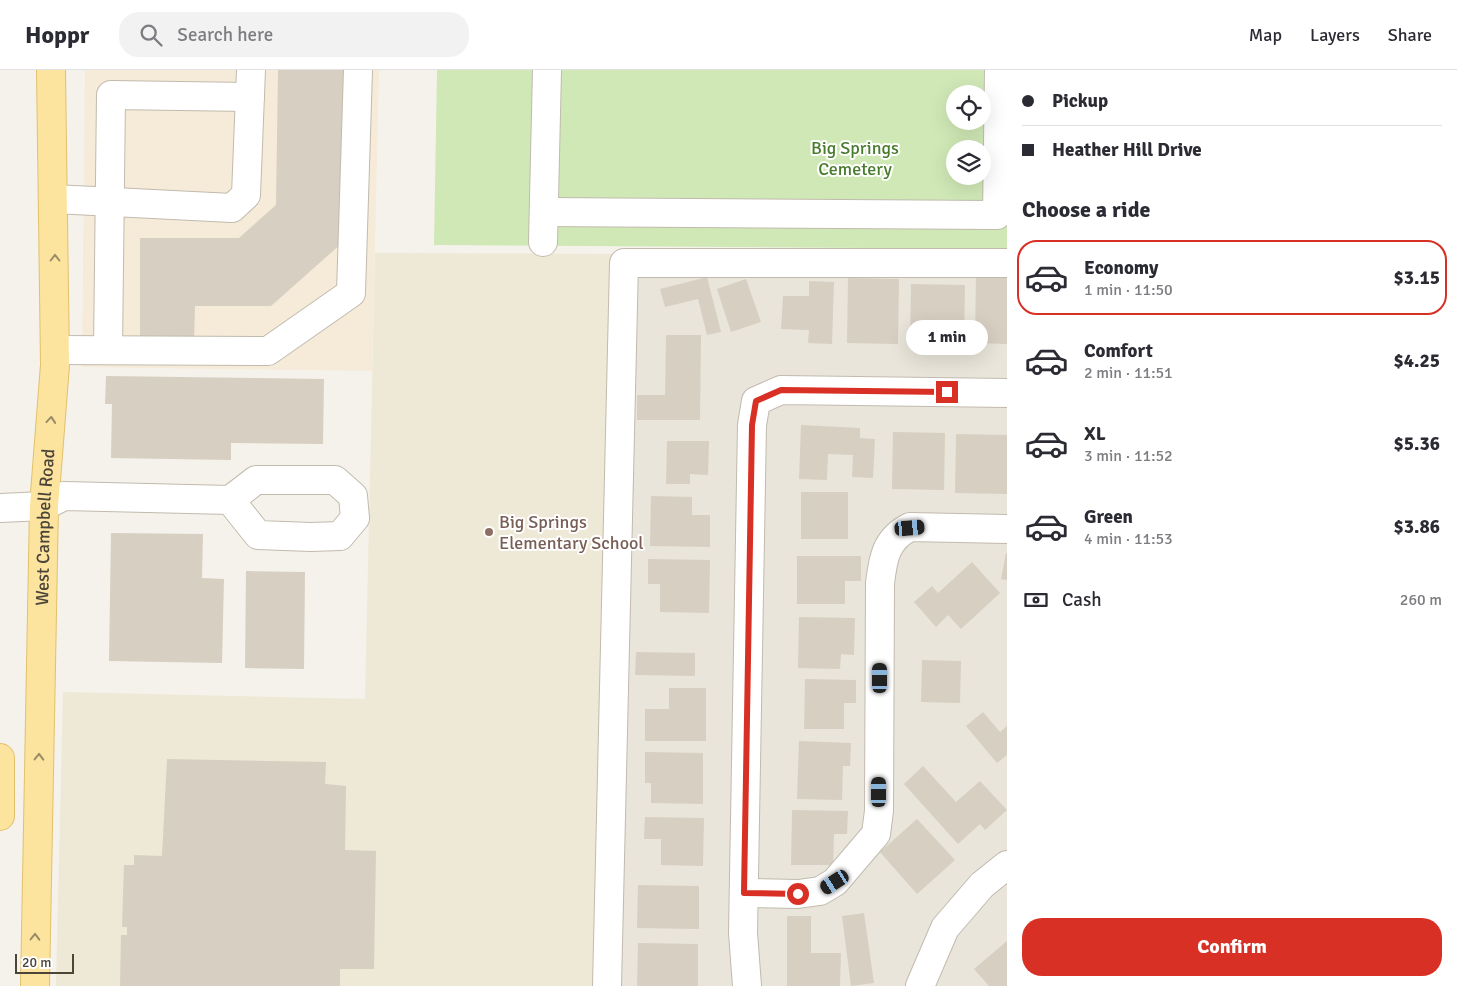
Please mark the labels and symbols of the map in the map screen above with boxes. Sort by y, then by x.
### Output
park label: Big Springs Cemetery [811,137,899,180]
one-way arrow [50,254,60,262]
callout: 1 min [906,320,988,354]
route end [936,381,958,403]
one-way arrow [45,416,56,424]
street label: West Campbell Road [31,448,59,606]
place label: Big Springs Elementary School [499,511,644,554]
car [894,519,925,537]
marker: Big Springs Elementary School [483,526,495,538]
car [872,663,887,693]
one-way arrow [33,753,44,761]
car [871,777,886,807]
car [818,868,851,896]
route start [787,883,809,905]
one-way arrow [30,933,41,941]
scale bar [15,951,74,974]

